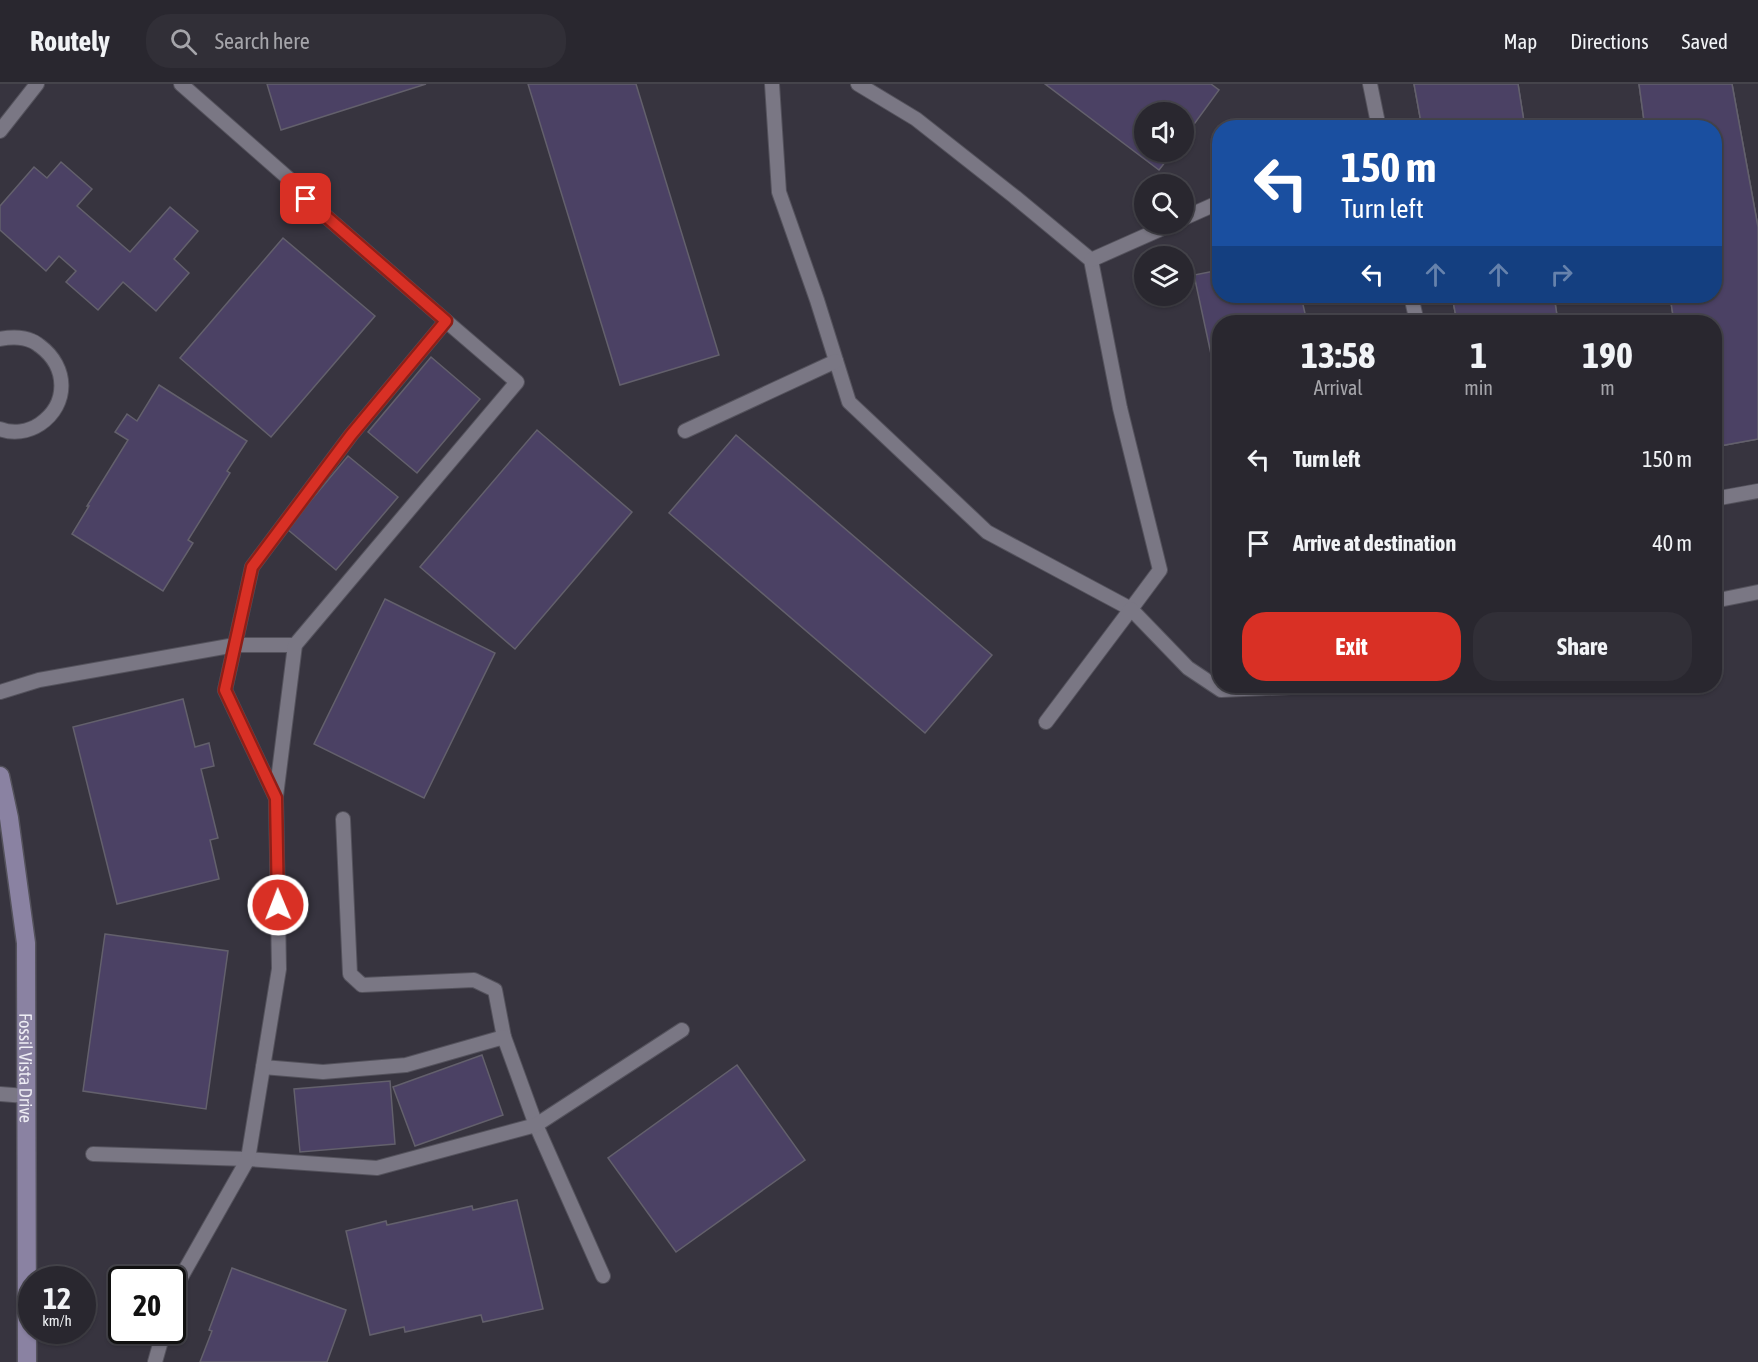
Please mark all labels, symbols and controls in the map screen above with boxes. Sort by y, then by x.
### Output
search box [146,14,566,68]
text: Routely [30,25,110,57]
icon: search [167,25,200,58]
text: Search here [215,28,310,54]
text: Map [1503,29,1537,53]
text: Directions [1570,29,1649,53]
text: Saved [1682,29,1728,53]
map controls [1134,102,1194,306]
button: sound [1134,102,1194,162]
text: 150 m [1341,143,1436,191]
icon: left [1242,144,1320,222]
pin [280,173,331,224]
button: search [1134,174,1194,234]
icon: arrive [289,182,322,215]
text: Turn left [1341,193,1424,224]
button: layers [1134,246,1194,306]
icon: left [1356,258,1389,291]
icon: ahead [1419,258,1452,291]
icon: ahead [1482,258,1515,291]
icon: right [1545,258,1578,291]
text: 13:58 [1301,334,1375,376]
text: 1 [1470,334,1487,376]
text: 190 [1582,334,1633,376]
text: Arrival [1314,376,1363,399]
text: min [1464,376,1493,399]
text: m [1600,376,1615,399]
icon: left [1242,443,1275,476]
text: Turn left [1293,446,1360,472]
text: 150 m [1642,446,1692,472]
icon: arrive [1242,527,1275,560]
text: Arrive at destination [1293,530,1456,556]
text: 40 m [1652,530,1692,556]
button: Exit [1242,612,1461,681]
button: Share [1473,612,1692,681]
position arrow [246,873,310,937]
street label: Fossil Vista Drive [16,1013,37,1123]
speed limit sign: 20 [108,1266,186,1344]
text: 12 [43,1281,71,1315]
text: km/h [42,1312,72,1329]

